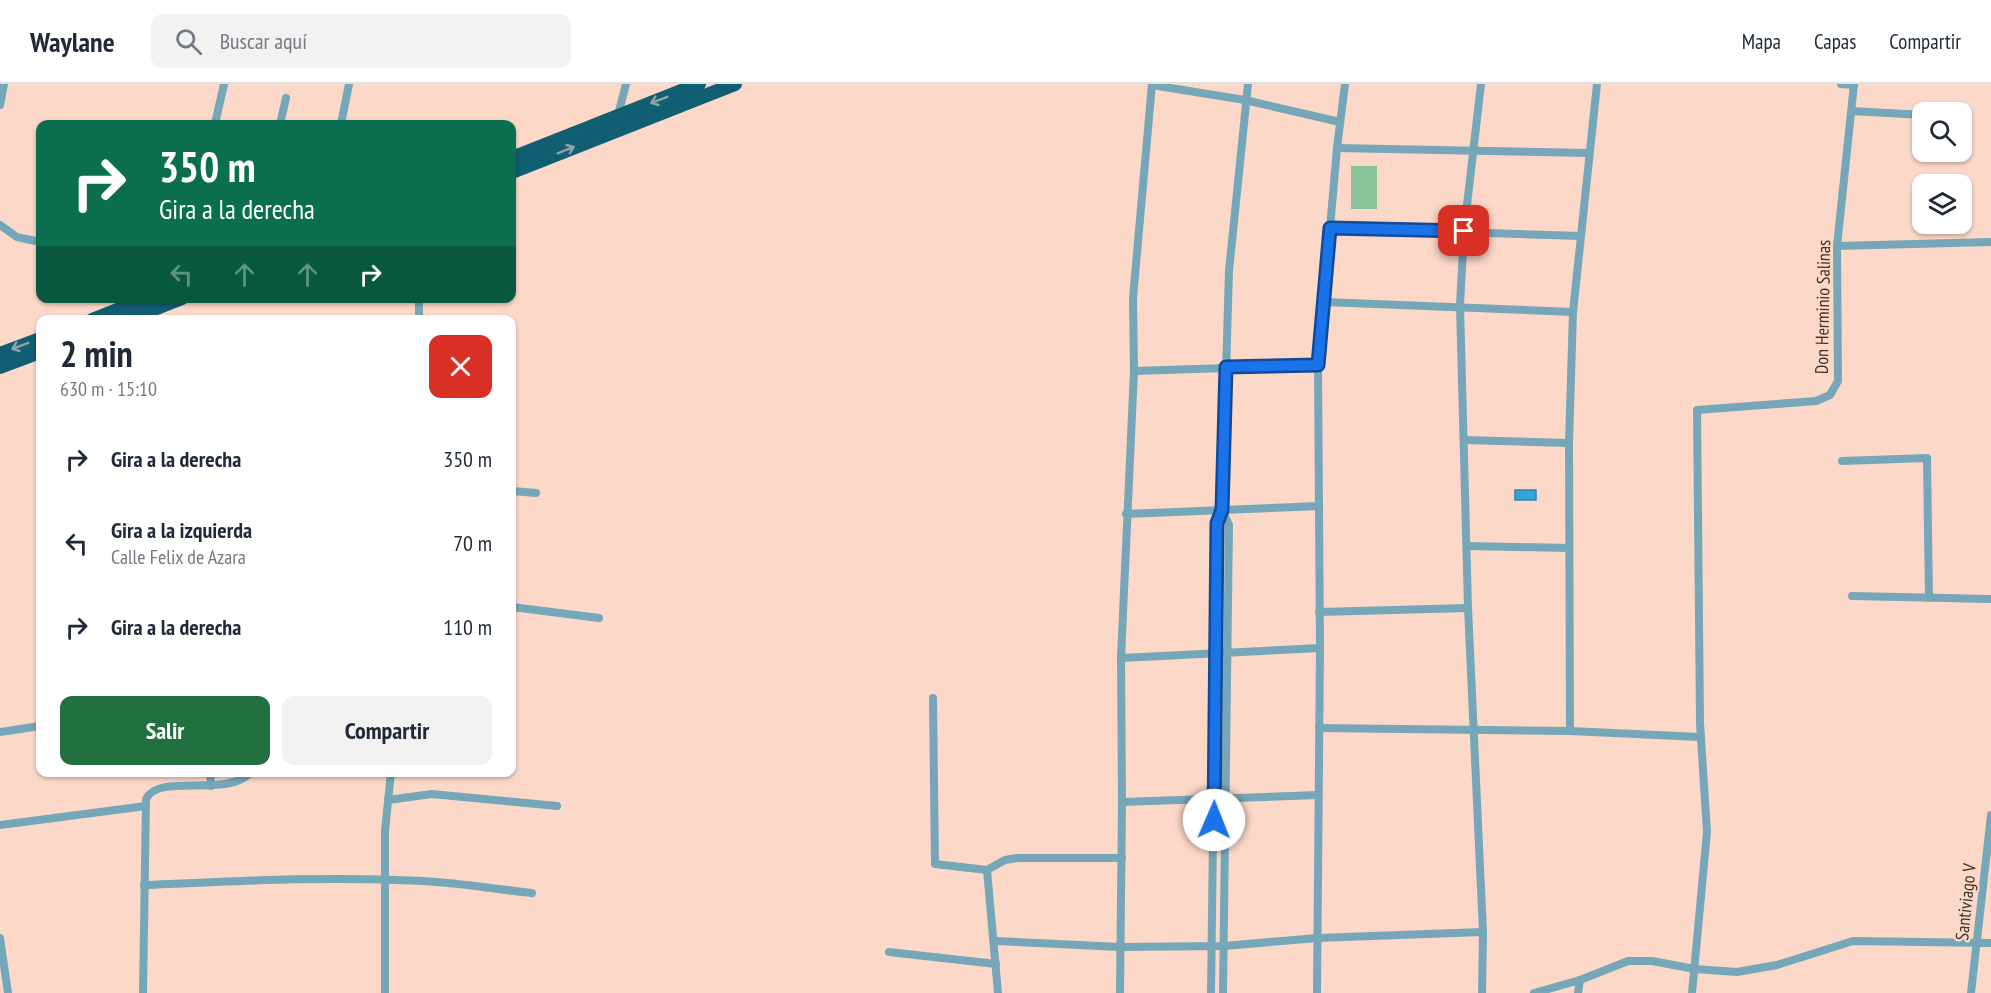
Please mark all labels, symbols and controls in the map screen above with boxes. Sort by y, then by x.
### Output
search box [151,14,571,68]
text: Waylane [30,23,115,60]
icon: search [172,25,205,58]
text: Buscar aquí [220,27,307,55]
text: Mapa [1742,28,1781,55]
text: Capas [1814,28,1856,55]
text: Compartir [1889,28,1961,55]
one-way arrow [650,95,668,106]
map controls [1912,102,1972,234]
button: search [1912,102,1972,162]
text: 350 m [159,139,256,194]
icon: right [60,144,138,222]
one-way arrow [556,144,574,155]
button: layers [1912,174,1972,234]
text: Gira a la derecha [159,192,315,226]
pin [1438,205,1489,256]
icon: arrive [1447,214,1480,247]
street label: Don Herminio Salinas [1810,240,1835,374]
icon: left [165,258,198,291]
icon: ahead [228,258,261,291]
icon: ahead [291,258,324,291]
icon: right [354,258,387,291]
text: 2 min [60,330,133,377]
button: close [429,335,492,398]
one-way arrow [11,342,30,353]
text: 630 m · 15:10 [60,376,157,402]
icon: right [60,443,93,476]
text: Gira a la derecha [111,445,241,473]
text: 350 m [443,445,492,473]
text: Gira a la izquierda [111,516,252,544]
icon: left [60,527,93,560]
text: 70 m [453,529,492,557]
text: Calle Felix de Azara [111,544,246,570]
icon: right [60,611,93,644]
text: Gira a la derecha [111,613,241,641]
text: 110 m [443,613,492,641]
button: Salir [60,696,270,765]
button: Compartir [282,696,492,765]
position arrow [1182,788,1246,852]
street label: Santiviago V [1950,862,1981,941]

